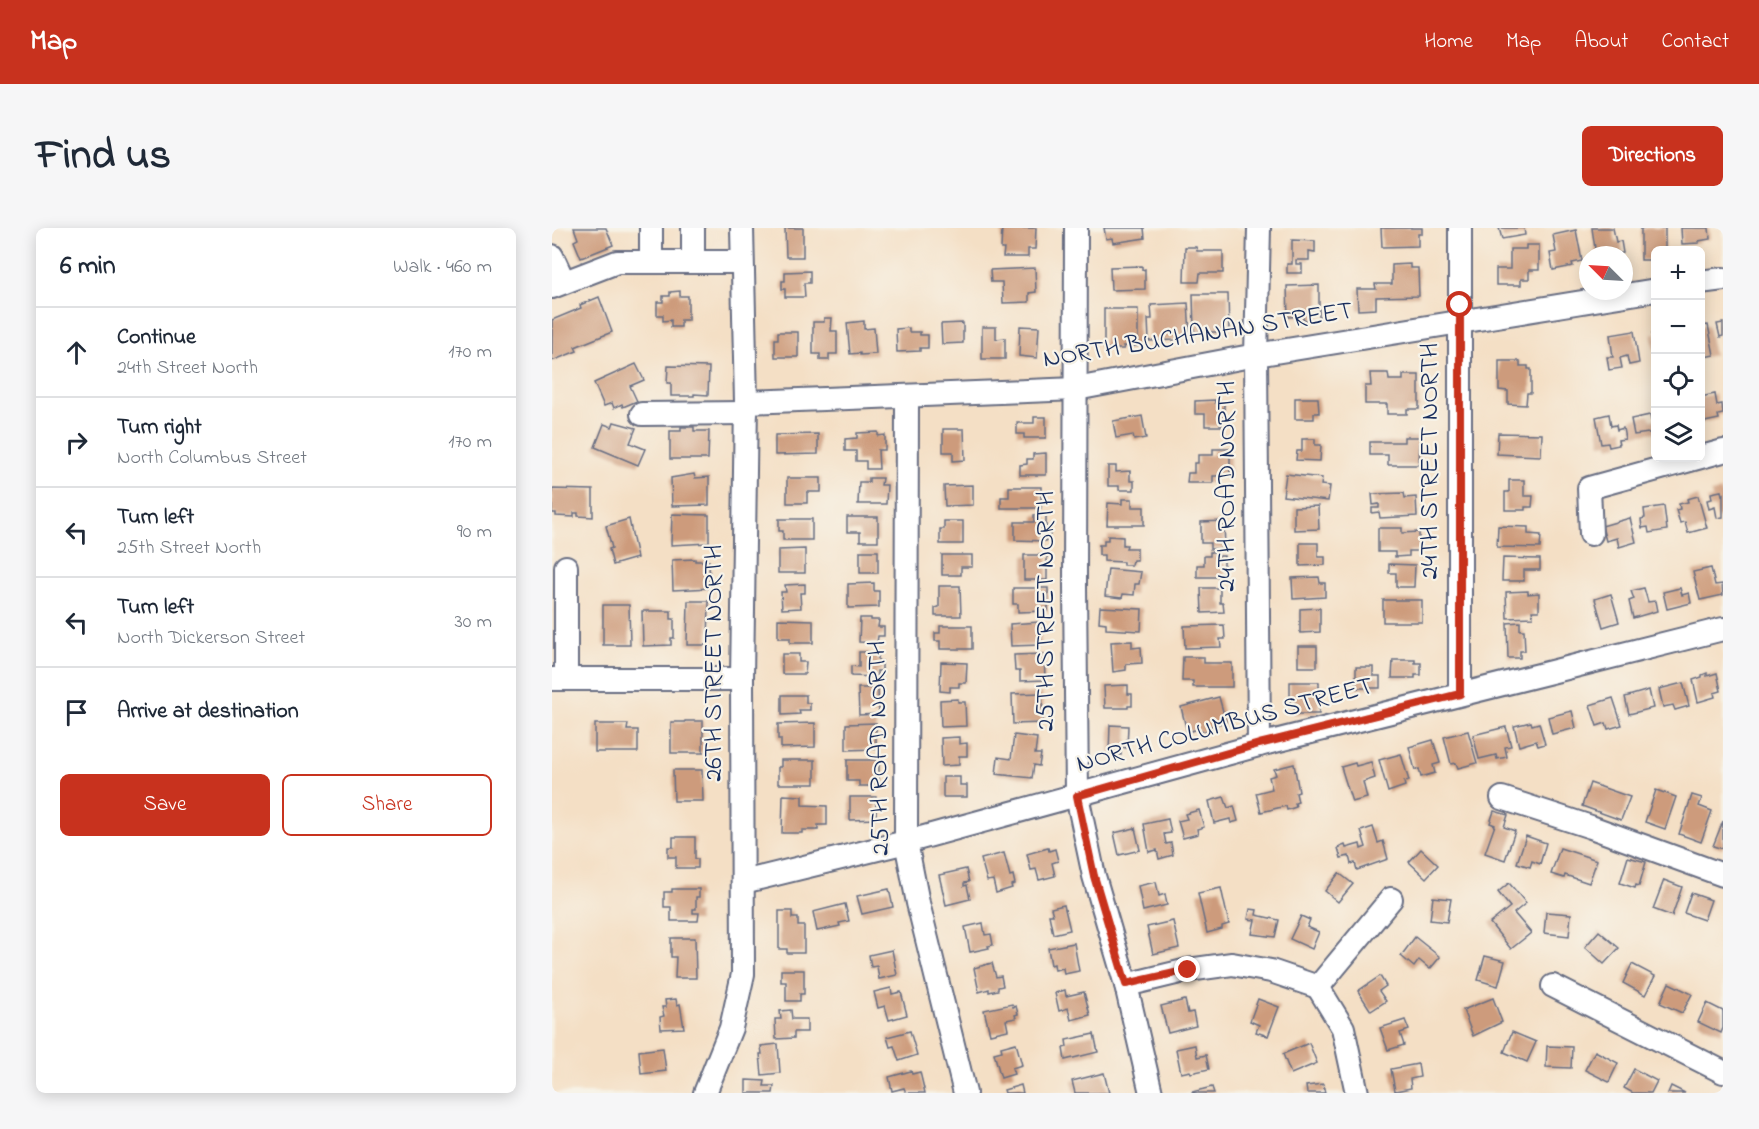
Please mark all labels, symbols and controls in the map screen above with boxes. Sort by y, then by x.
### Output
text: Map [30,22,77,63]
text: Home [1424,27,1473,57]
text: Map [1506,27,1541,57]
text: About [1574,27,1628,57]
text: Contact [1661,27,1729,57]
text: Find us [36,126,171,187]
button: Directions [1582,126,1723,186]
north arrow [1579,246,1633,300]
map controls [1651,246,1705,462]
button: + [1651,246,1705,300]
text: 6 min [60,248,116,286]
text: Walk · 460 m [393,253,492,282]
route start [1446,291,1472,317]
street label: NORTH BUCHANAN STREET [1040,293,1356,379]
button: − [1651,300,1705,354]
text: Continue [117,322,196,354]
icon: ahead [60,336,93,369]
text: 170 m [448,338,492,367]
street label: 24TH STREET NORTH [1412,343,1450,579]
text: 24th Street North [117,354,258,383]
button: locate [1651,354,1705,408]
street label: 24TH ROAD NORTH [1209,381,1247,591]
button: layers [1651,408,1705,462]
text: Turn right [117,412,202,444]
icon: right [60,426,93,459]
text: 170 m [448,428,492,457]
text: North Columbus Street [117,444,307,473]
street label: 25TH STREET NORTH [1028,491,1066,731]
text: Turn left [117,502,194,534]
icon: left [60,516,93,549]
text: 90 m [457,518,492,547]
text: 25th Street North [117,534,261,563]
street label: 26TH STREET NORTH [696,544,734,782]
text: Turn left [117,592,194,624]
icon: left [60,606,93,639]
text: 30 m [455,608,492,637]
text: North Dickerson Street [117,624,305,653]
street label: 25TH ROAD NORTH [859,640,901,856]
street label: NORTH COLUMBUS STREET [1072,668,1378,784]
icon: arrive [60,696,93,729]
text: Arrive at destination [117,696,299,728]
button: Save [60,774,270,836]
button: Share [282,774,492,836]
route end [1174,956,1200,982]

